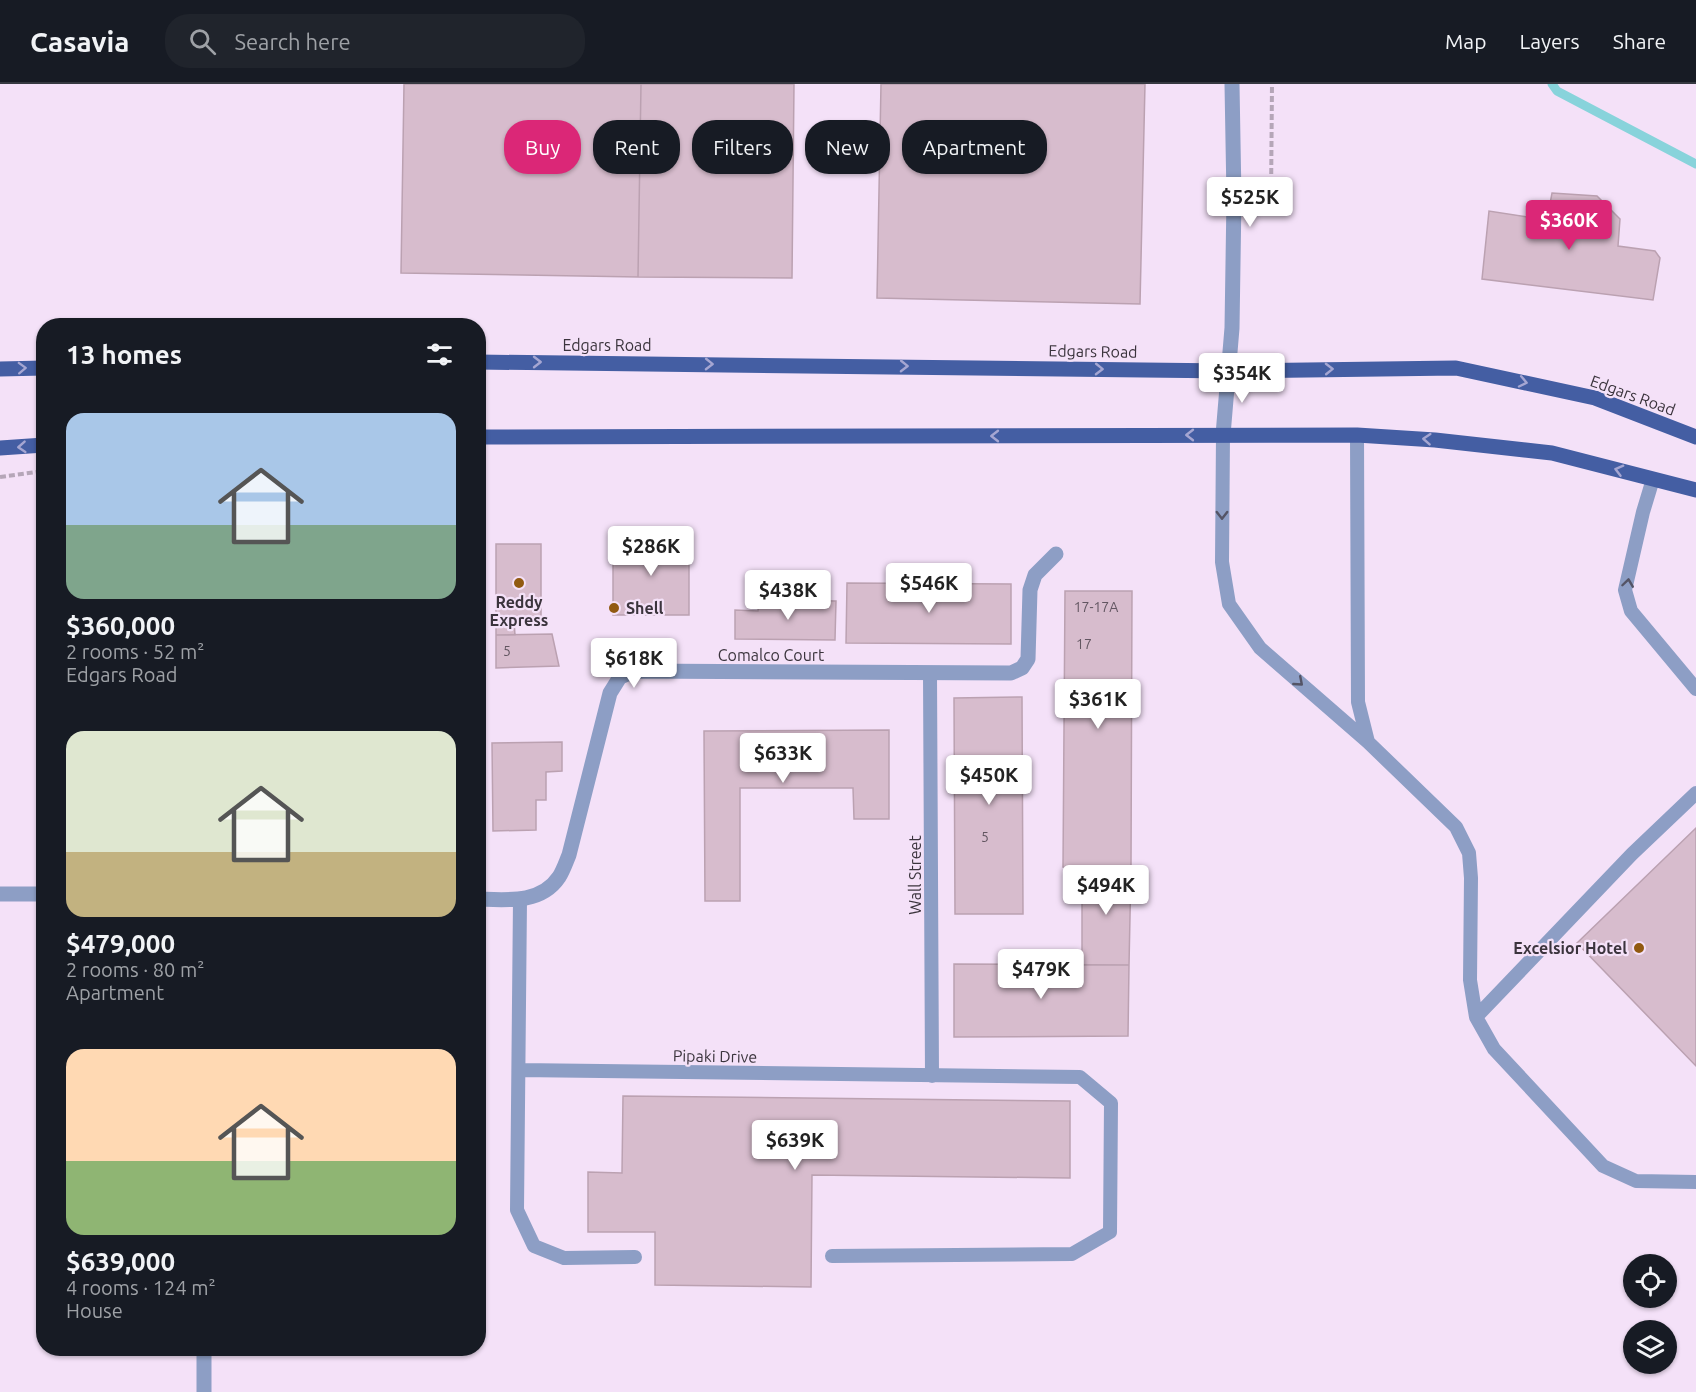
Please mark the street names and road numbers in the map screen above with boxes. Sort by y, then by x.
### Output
street label: Edgars Road [562,336,652,354]
street label: Edgars Road [1048,341,1138,361]
street label: Edgars Road [1588,371,1678,419]
street label: Comalco Court [718,646,825,664]
street label: Wall Street [906,835,924,915]
street label: Pipaki Drive [673,1046,757,1066]

